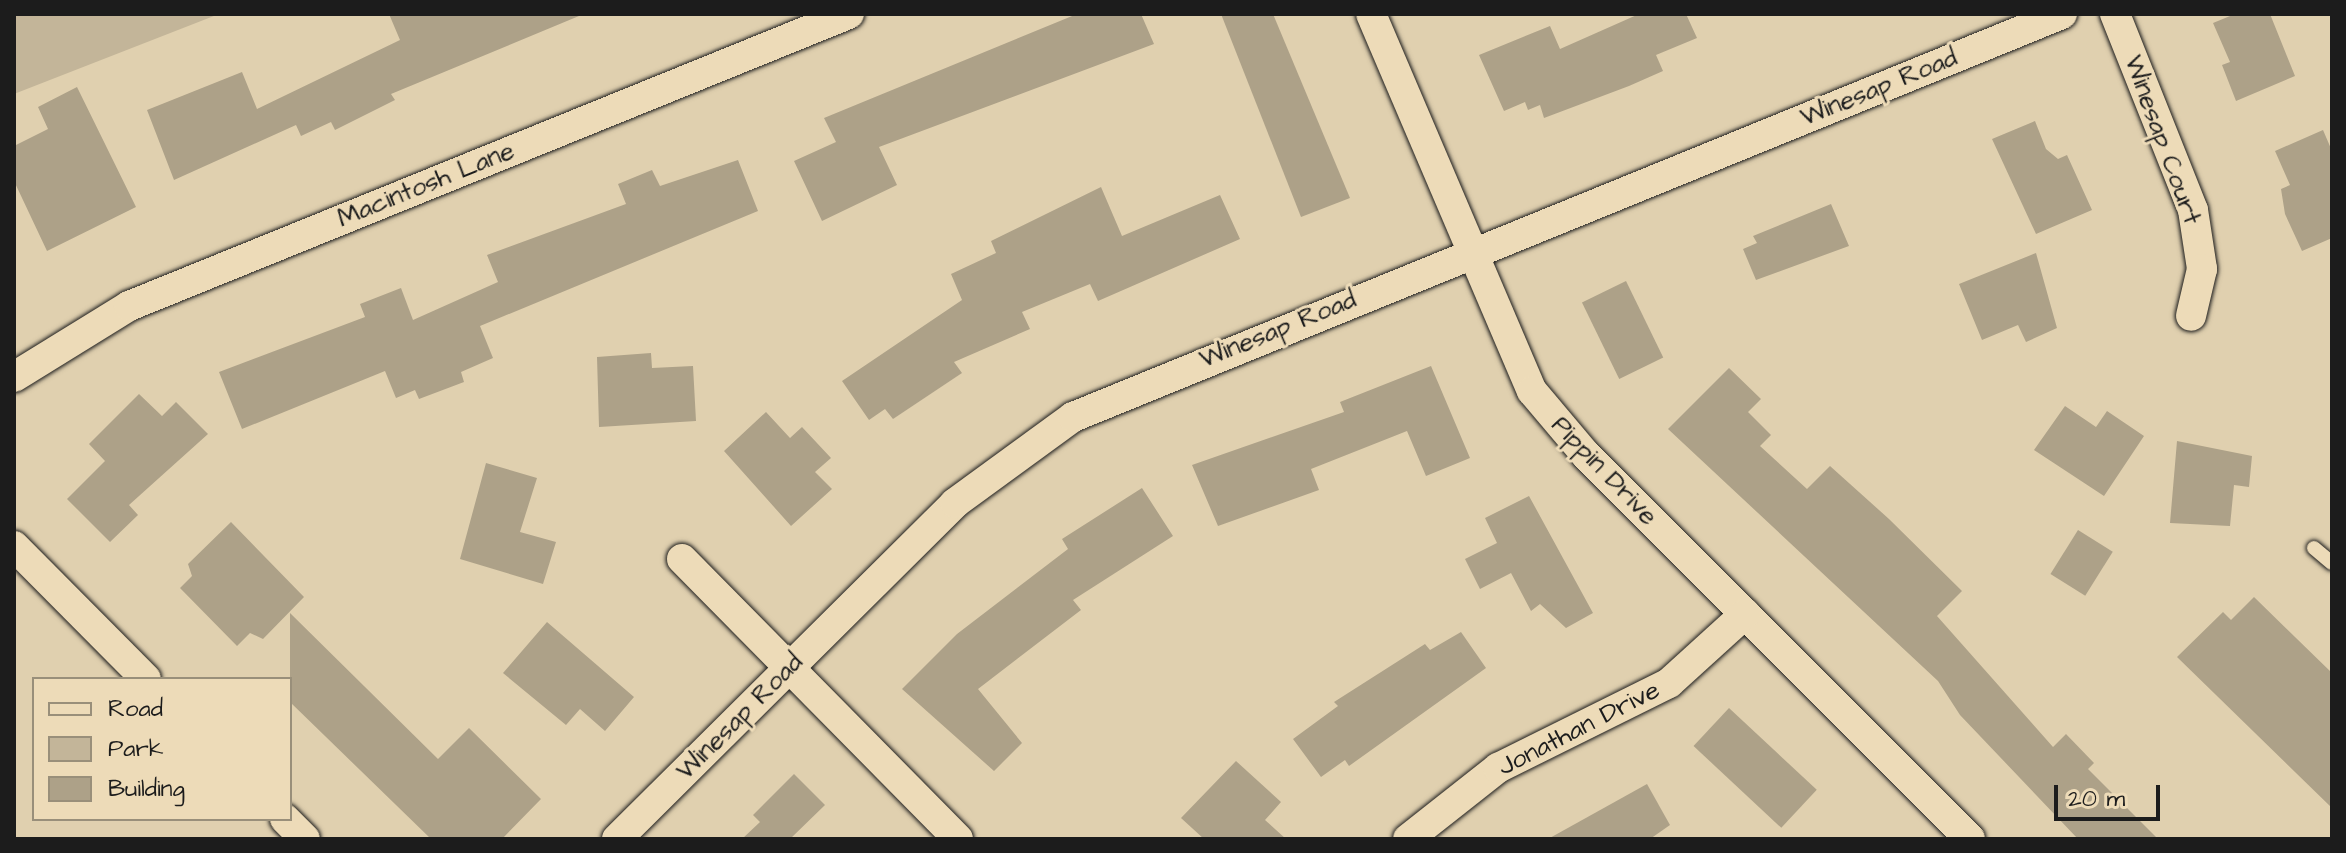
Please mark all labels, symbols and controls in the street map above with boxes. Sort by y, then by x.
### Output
street label: Winesap Road [1796,42,1962,134]
street label: Winesap Court [2117,51,2207,229]
street label: Macintosh Lane [333,135,519,235]
street label: Winesap Road [1195,284,1361,376]
street label: Pippin Drive [1544,410,1664,532]
street label: Winesap Road [670,647,810,787]
street label: Jonathan Drive [1493,675,1665,783]
legend [32,677,292,821]
text: Road [108,692,163,726]
text: Park [108,732,164,766]
scale bar [2058,769,2164,819]
text: Building [108,772,185,806]
text: 20 m [2068,782,2125,816]

